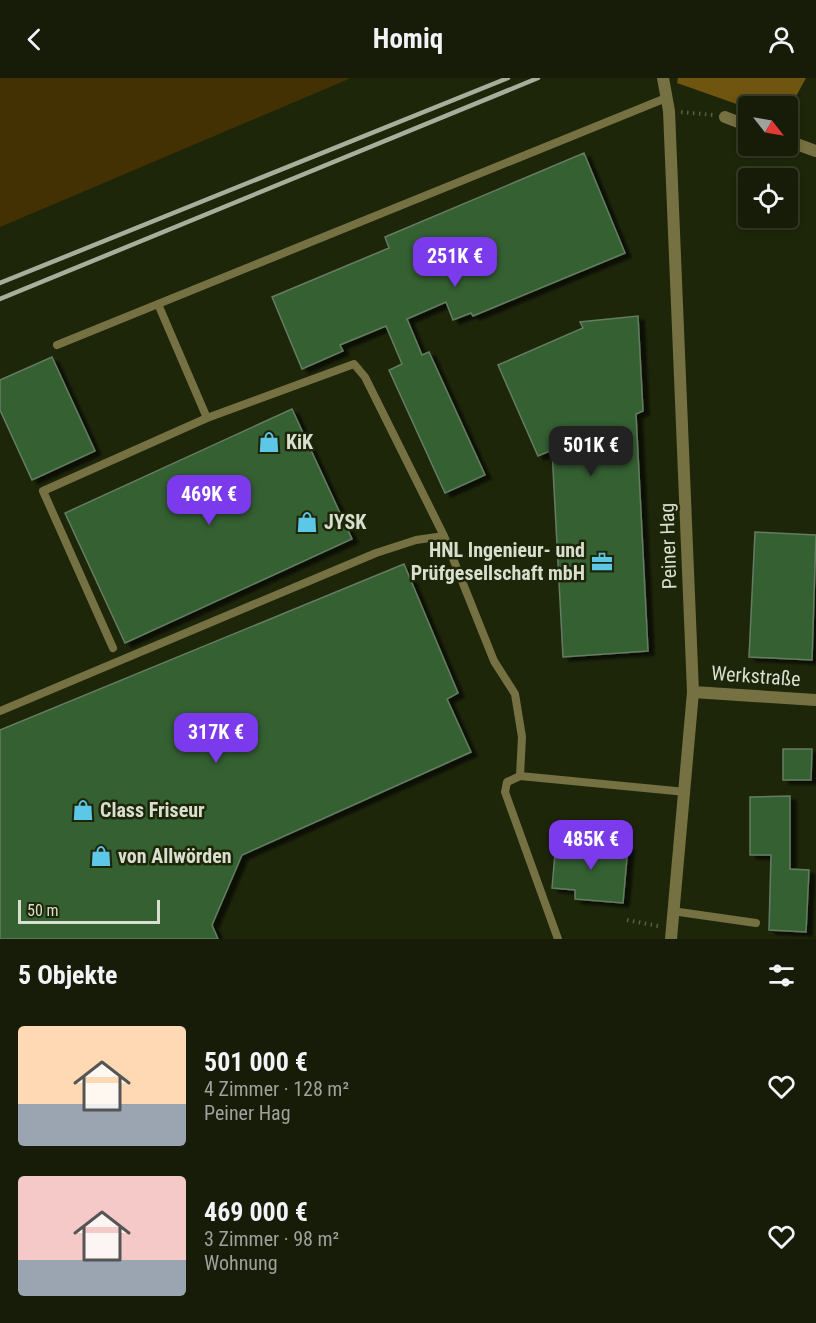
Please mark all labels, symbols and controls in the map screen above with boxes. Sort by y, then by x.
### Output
icon: back [18,23,51,56]
text: Homiq [373,23,443,55]
icon: person [765,23,798,56]
north arrow [738,96,798,156]
map controls [738,96,798,228]
button: locate [738,168,798,228]
pin: 251K € [406,237,504,288]
text: 251K € [427,244,483,268]
pin: 501K € [542,426,640,477]
shop icon: KiK [257,430,281,454]
place label: KiK [286,430,314,454]
text: 501K € [563,433,619,457]
pin: 469K € [160,475,258,526]
text: 469K € [181,482,237,506]
street label: Peiner Hag [654,502,682,590]
shop icon: JYSK [295,510,319,534]
place label: JYSK [324,510,367,534]
place label: HNL Ingenieur- und Prüfgesellschaft mbH [411,538,585,585]
office icon: HNL Ingenieur- und Prüfgesellschaft mbH [590,550,614,574]
street label: Werkstraße [710,661,802,691]
pin: 317K € [167,713,265,764]
text: 317K € [188,720,244,744]
shop icon: Class Friseur [71,798,95,822]
place label: Class Friseur [100,798,205,822]
pin: 485K € [542,820,640,871]
text: 485K € [563,827,619,851]
shop icon: von Allwörden [89,844,113,868]
place label: von Allwörden [118,844,232,868]
scale bar [18,897,160,924]
text: 50 m [27,901,59,920]
icon: filters [765,959,798,992]
text: 5 Objekte [18,960,117,990]
text: 501 000 € [204,1047,308,1077]
icon: home [66,1050,138,1122]
icon: heart [765,1070,798,1103]
text: 4 Zimmer · 128 m² [204,1077,349,1101]
text: Peiner Hag [204,1101,291,1125]
text: 469 000 € [204,1197,308,1227]
icon: home [66,1200,138,1272]
icon: heart [765,1220,798,1253]
text: 3 Zimmer · 98 m² [204,1227,339,1251]
text: Wohnung [204,1251,278,1275]

